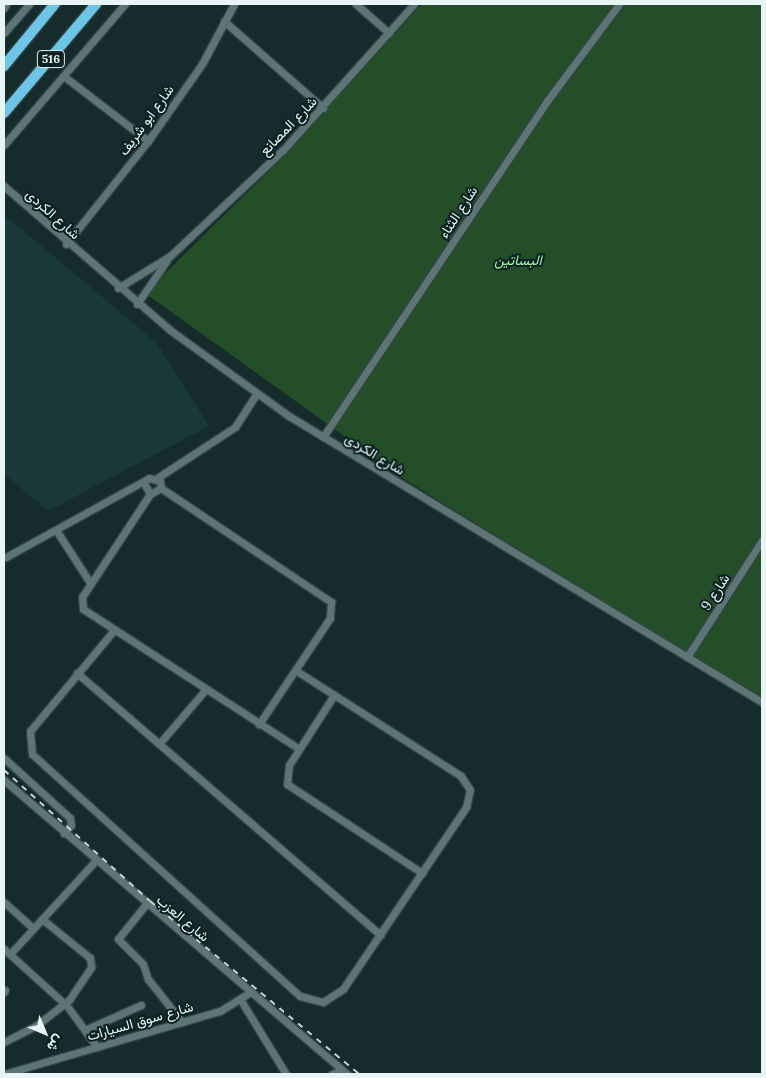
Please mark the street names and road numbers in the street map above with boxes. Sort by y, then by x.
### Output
road number: 516 [36,50,66,68]
street label: شارع ابو شريف [115,82,177,158]
street label: شارع المصانع [256,93,320,159]
street label: شارع الثناء [435,183,481,241]
street label: شارع الكردى [22,185,84,243]
street label: شارع الكردى [342,430,408,478]
street label: شارع 9 [697,571,733,613]
street label: شارع العزب [153,891,213,945]
street label: شارع سوق السيارات [85,998,195,1044]

